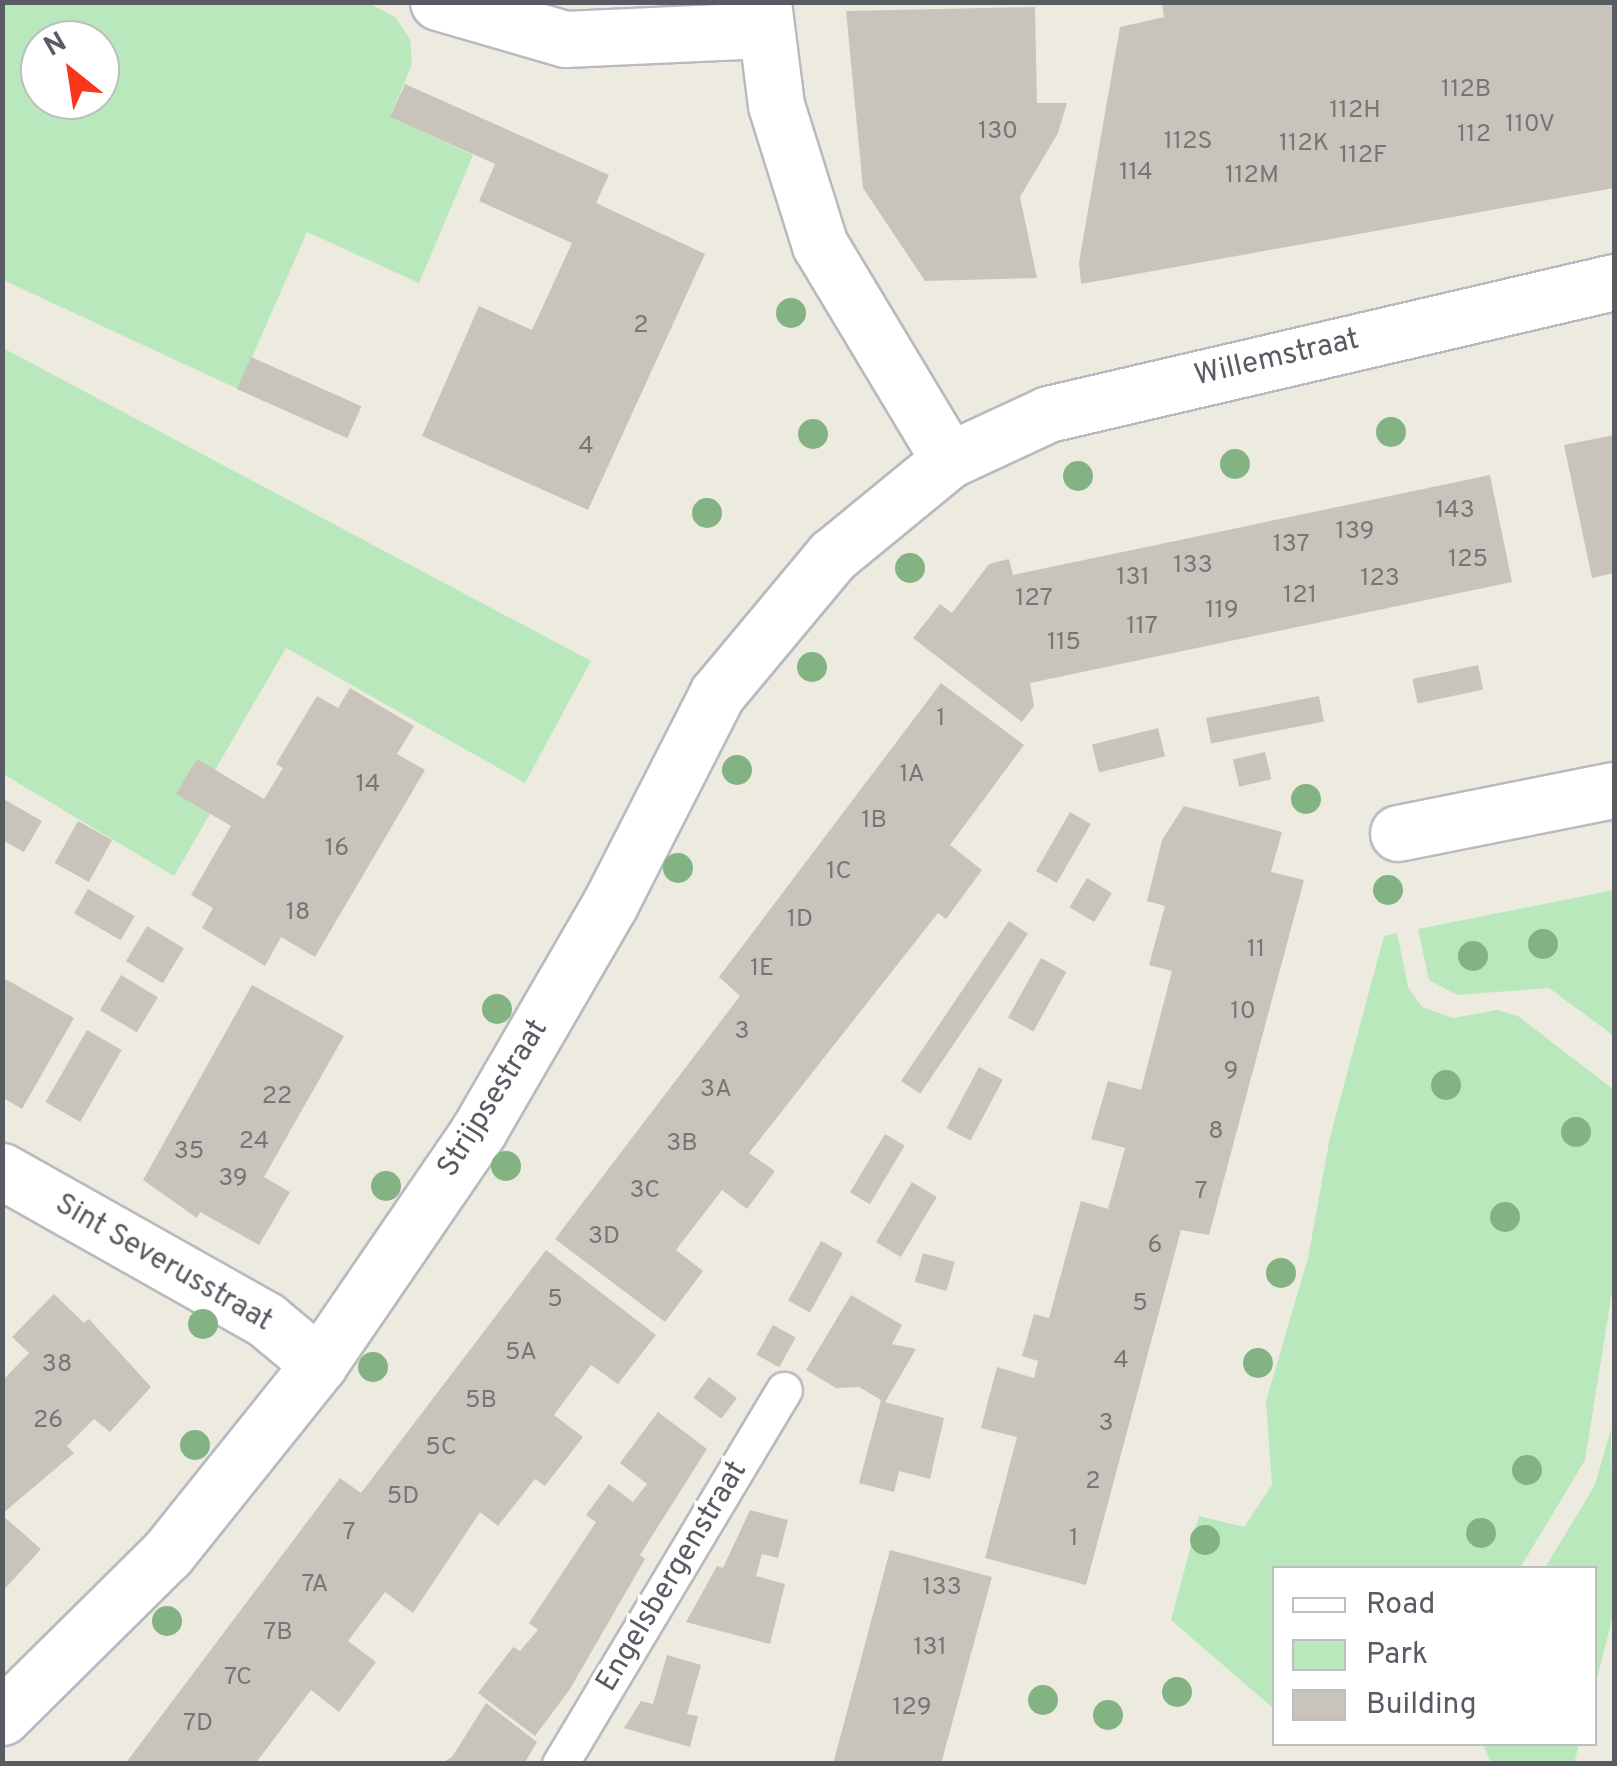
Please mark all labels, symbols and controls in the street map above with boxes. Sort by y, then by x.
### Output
north arrow [20,20,120,120]
text: N [38,25,74,66]
house number: 112B [1441,75,1491,105]
house number: 112H [1329,96,1381,126]
house number: 110V [1505,110,1555,140]
house number: 130 [978,117,1018,147]
house number: 112 [1457,120,1491,150]
house number: 112S [1164,127,1212,157]
house number: 112K [1279,129,1329,159]
house number: 112F [1339,141,1387,171]
house number: 114 [1119,158,1153,188]
house number: 112M [1225,161,1279,191]
house number: 2 [633,311,649,341]
street label: Willemstraat [1191,323,1363,395]
house number: 4 [578,432,594,462]
house number: 143 [1435,496,1475,526]
house number: 139 [1336,517,1374,547]
house number: 137 [1272,530,1310,560]
house number: 125 [1448,545,1488,575]
house number: 133 [1173,551,1213,581]
house number: 131 [1116,563,1150,593]
house number: 123 [1360,564,1400,594]
house number: 121 [1283,581,1317,611]
house number: 127 [1015,584,1053,614]
house number: 119 [1205,596,1239,626]
house number: 117 [1126,612,1158,642]
house number: 115 [1047,628,1081,658]
house number: 1 [936,704,946,734]
house number: 1A [899,760,925,790]
house number: 14 [356,770,380,800]
house number: 1B [861,806,887,836]
house number: 16 [325,834,349,864]
house number: 1C [826,857,852,887]
house number: 18 [286,898,310,928]
house number: 1D [787,905,813,935]
house number: 11 [1247,935,1265,965]
house number: 1E [750,954,774,984]
house number: 10 [1230,997,1256,1027]
street label: Strijpsestraat [431,1013,557,1185]
house number: 3 [734,1017,750,1047]
house number: 9 [1224,1057,1238,1087]
house number: 3A [700,1075,732,1105]
house number: 22 [262,1082,292,1112]
house number: 8 [1208,1117,1224,1147]
house number: 24 [239,1127,269,1157]
house number: 3B [666,1129,698,1159]
house number: 35 [174,1137,204,1167]
house number: 39 [218,1164,248,1194]
house number: 3C [630,1176,660,1206]
house number: 7 [1194,1177,1208,1207]
street label: Sint Severusstraat [48,1187,278,1341]
house number: 3D [588,1222,620,1252]
house number: 6 [1148,1231,1162,1261]
house number: 5 [547,1285,563,1315]
house number: 5 [1132,1289,1148,1319]
house number: 5A [505,1338,537,1368]
house number: 4 [1113,1346,1129,1376]
house number: 38 [42,1350,72,1380]
house number: 5B [465,1386,497,1416]
house number: 26 [33,1406,63,1436]
house number: 3 [1098,1409,1114,1439]
house number: 5C [425,1433,457,1463]
street label: Engelsbergenstraat [590,1455,756,1699]
house number: 2 [1085,1467,1101,1497]
house number: 5D [387,1482,419,1512]
house number: 7 [342,1518,356,1548]
house number: 1 [1069,1524,1079,1554]
legend [1272,1566,1597,1746]
house number: 7A [301,1570,329,1600]
house number: 133 [922,1573,962,1603]
text: Road [1366,1587,1435,1624]
house number: 7B [263,1618,293,1648]
house number: 131 [913,1633,947,1663]
text: Park [1366,1637,1428,1674]
house number: 7C [224,1663,252,1693]
text: Building [1366,1687,1477,1724]
house number: 129 [892,1693,932,1723]
house number: 7D [183,1709,213,1739]

